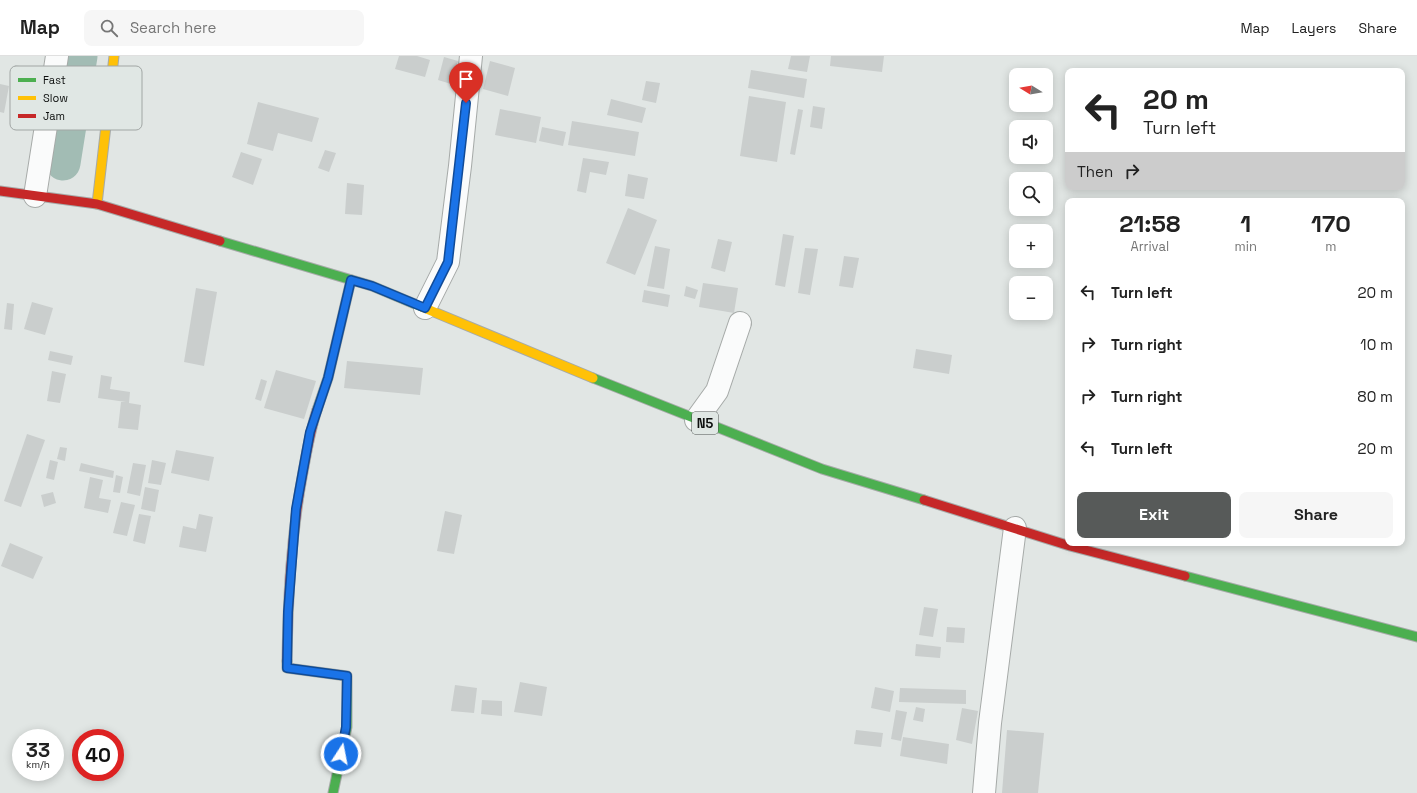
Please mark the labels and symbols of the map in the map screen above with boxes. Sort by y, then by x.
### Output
pin [449,62,483,103]
legend [10,66,142,130]
north arrow [1009,68,1053,112]
text: Fast [43,73,66,87]
text: Slow [43,91,68,105]
text: Jam [43,109,65,123]
road number: N5 [692,412,718,434]
speed limit sign: 40 [72,729,124,781]
position arrow [320,733,362,775]

